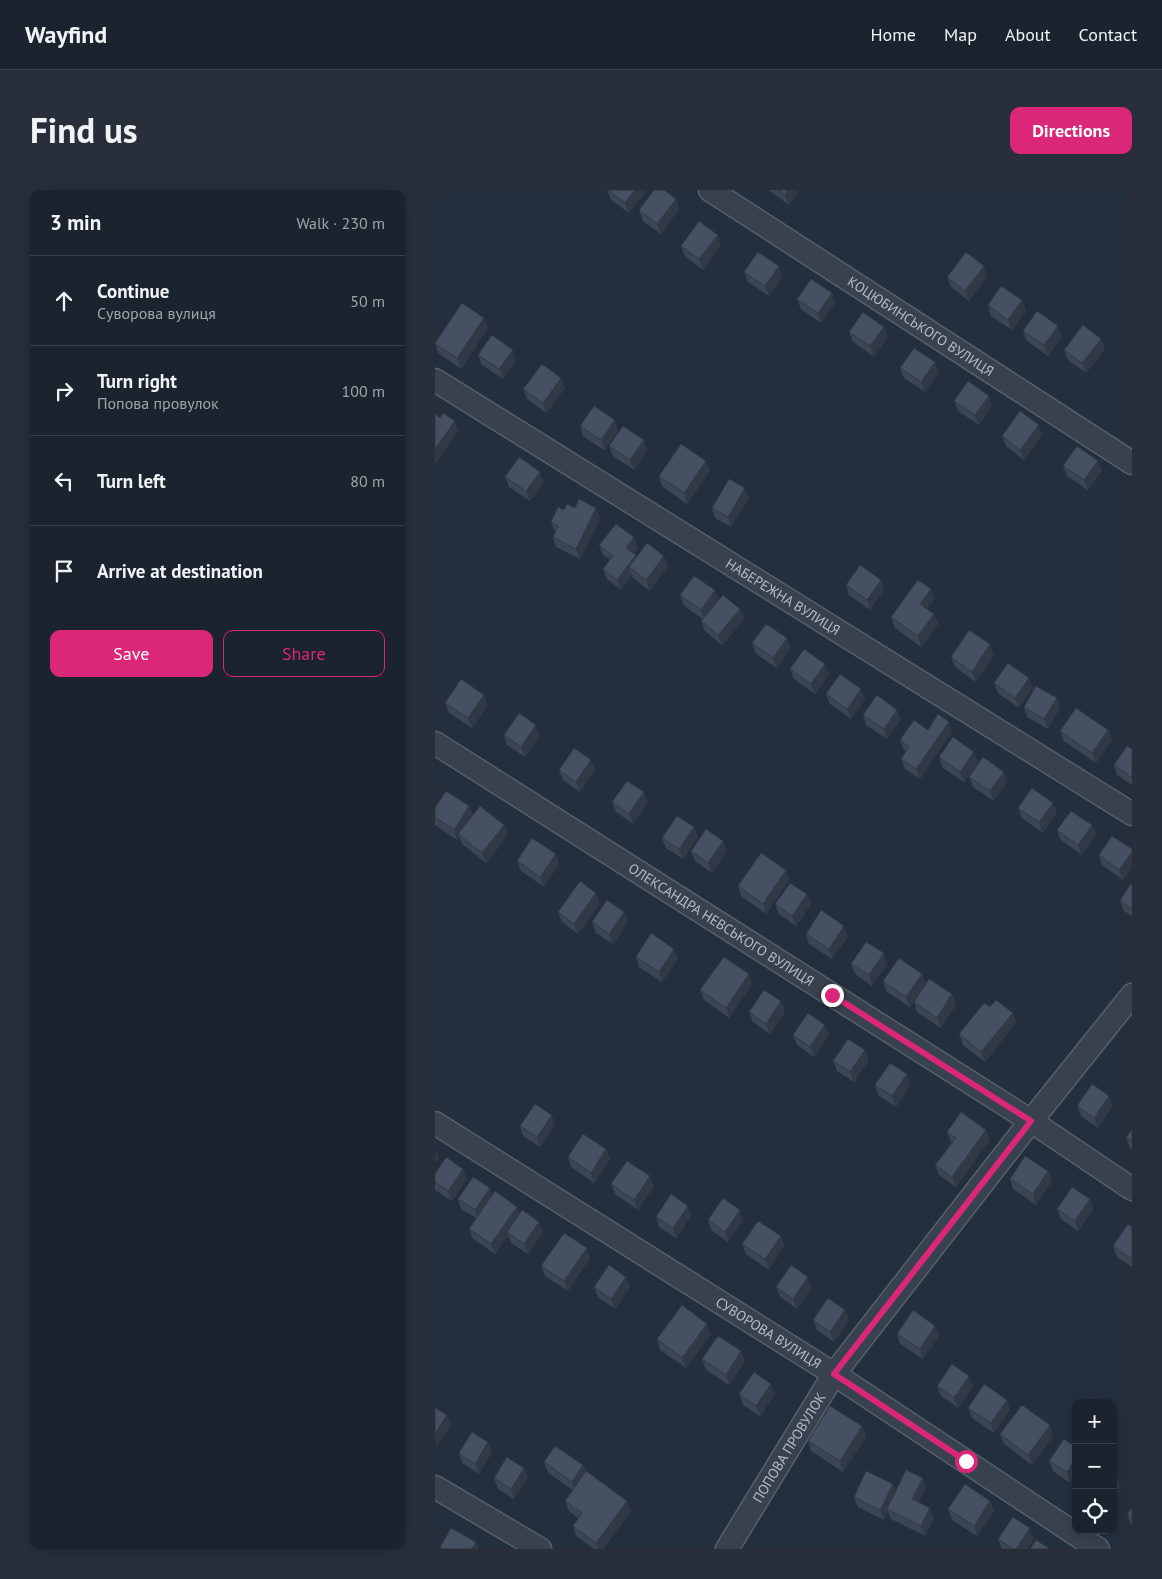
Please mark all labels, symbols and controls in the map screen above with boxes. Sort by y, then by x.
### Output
text: Wayfind [25,19,107,50]
text: Home [870,23,916,46]
text: Map [944,23,977,46]
text: About [1005,23,1051,46]
text: Contact [1079,23,1137,46]
text: Find us [30,107,138,153]
button: Directions [1010,107,1132,154]
text: 3 min [50,209,101,236]
text: Walk · 230 m [296,213,385,233]
street label: КОЦЮБИНСЬКОГО ВУЛИЦЯ [844,272,997,380]
text: Continue [97,279,169,303]
icon: ahead [50,287,78,315]
text: 50 m [350,291,385,311]
text: Суворова вулиця [97,303,216,323]
text: Turn right [97,369,177,393]
icon: right [50,377,78,405]
text: 100 m [342,381,385,401]
text: Попова провулок [97,393,219,413]
icon: left [50,467,78,495]
text: Turn left [97,469,166,493]
text: 80 m [350,471,385,491]
street label: НАБЕРЕЖНА ВУЛИЦЯ [722,554,844,639]
icon: arrive [50,557,78,585]
text: Arrive at destination [97,559,263,583]
button: Save [50,630,213,677]
button: Share [223,630,385,677]
street label: ОЛЕКСАНДРА НЕВСЬКОГО ВУЛИЦЯ [625,859,817,990]
route end [821,984,844,1007]
street label: СУВОРОВА ВУЛИЦЯ [712,1293,825,1373]
street label: ПОПОВА ПРОВУЛОК [749,1389,830,1506]
map controls [1072,1399,1117,1534]
button: + [1072,1399,1117,1444]
button: − [1072,1444,1117,1489]
route start [955,1450,978,1473]
button: locate [1072,1489,1117,1534]

